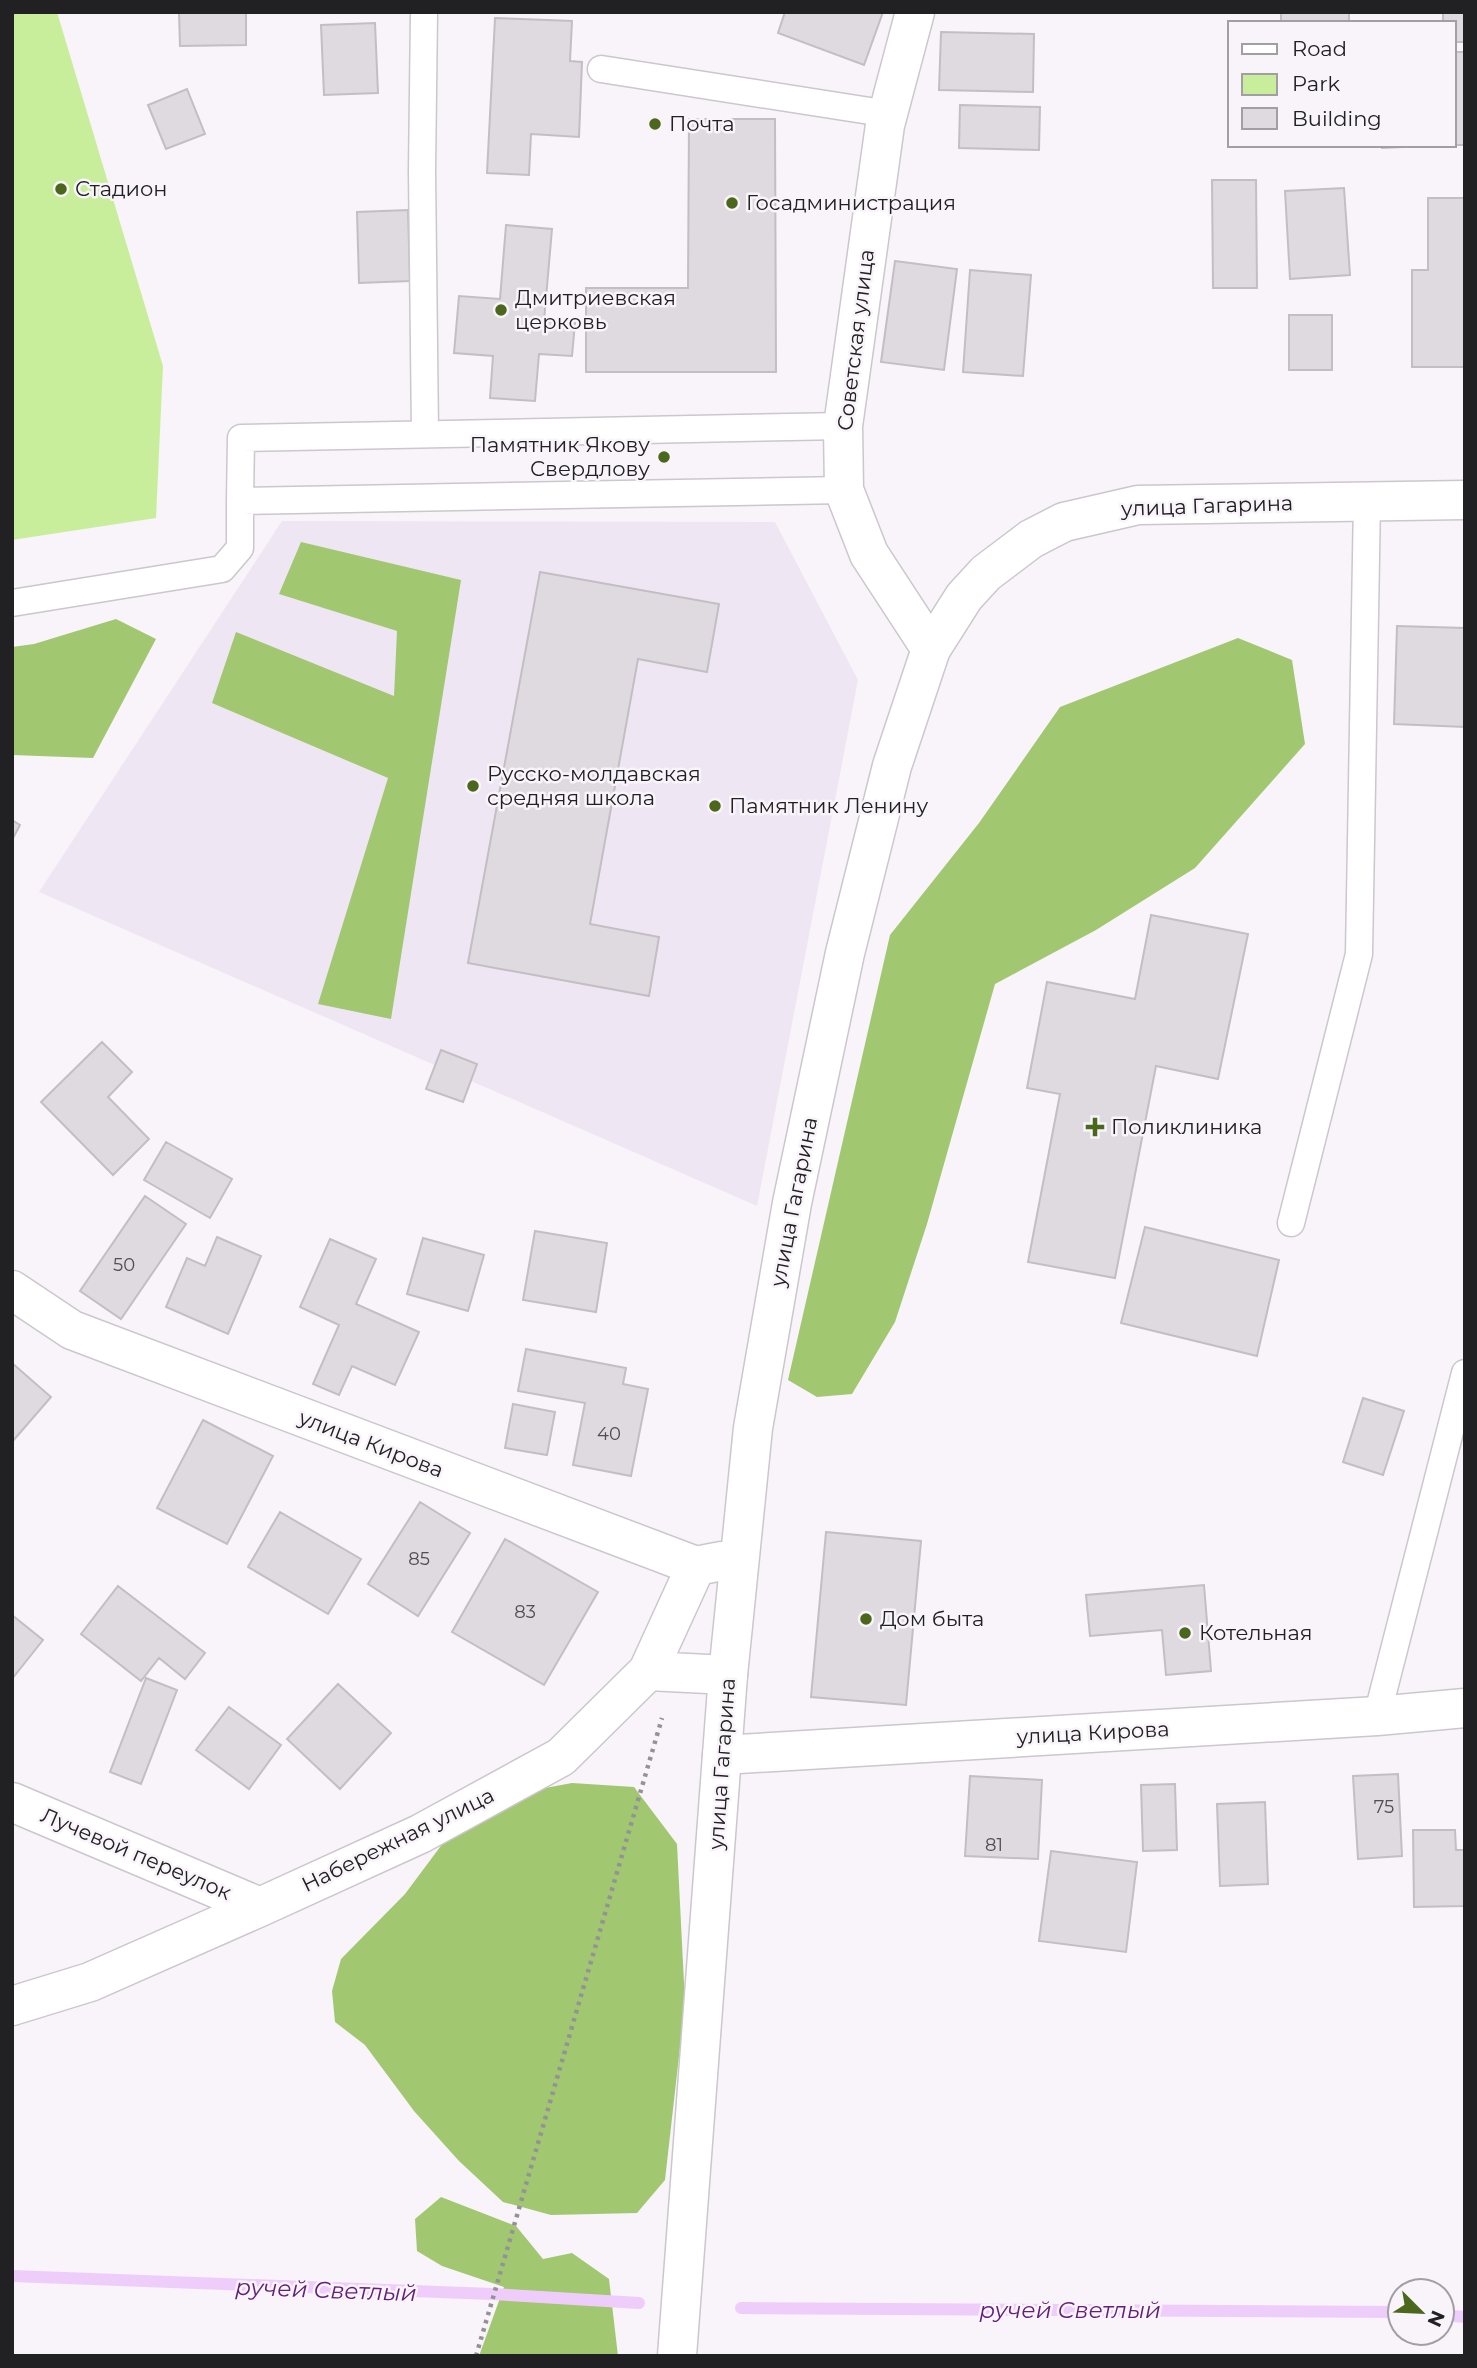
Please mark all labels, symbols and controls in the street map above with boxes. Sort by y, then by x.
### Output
legend [1228,21,1456,147]
text: Road [1292,36,1347,61]
text: Park [1292,71,1340,96]
text: Building [1292,106,1382,131]
place label: Почта [669,111,734,136]
marker: Почта [647,116,663,132]
place label: Стадион [75,176,168,201]
marker: Стадион [53,181,69,197]
place label: Госадминистрация [746,190,956,215]
marker: Госадминистрация [724,195,740,211]
street label: Советская улица [832,248,879,432]
place label: Дмитриевская церковь [515,285,676,334]
marker: Дмитриевская церковь [493,302,509,318]
place label: Памятник Якову Свердлову [470,432,650,481]
marker: Памятник Якову Свердлову [656,449,672,465]
street label: улица Гагарина [1119,490,1293,521]
place label: Русско-молдавская средняя школа [487,761,701,810]
marker: Русско-молдавская средняя школа [465,778,481,794]
place label: Памятник Ленину [729,793,928,818]
marker: Памятник Ленину [707,798,723,814]
place label: Поликлиника [1111,1114,1262,1139]
street label: улица Гагарина [765,1115,822,1290]
marker: Поликлиника [1085,1117,1105,1137]
house number: 50 [113,1254,135,1276]
street label: улица Кирова [294,1404,447,1483]
house number: 40 [597,1423,621,1445]
house number: 85 [408,1548,430,1570]
house number: 83 [514,1601,536,1623]
place label: Дом быта [880,1606,984,1631]
marker: Дом быта [858,1611,874,1627]
place label: Котельная [1199,1620,1312,1645]
marker: Котельная [1177,1625,1193,1641]
street label: улица Гагарина [703,1677,740,1852]
street label: улица Кирова [1015,1716,1170,1749]
street label: Набережная улица [298,1782,498,1897]
house number: 75 [1374,1796,1394,1818]
street label: Лучевой переулок [37,1802,235,1905]
house number: 81 [985,1834,1003,1856]
water label: ручей Светлый [235,2273,417,2307]
north arrow [1386,2277,1456,2347]
water label: ручей Светлый [979,2296,1161,2324]
text: N [1422,2307,1450,2330]

